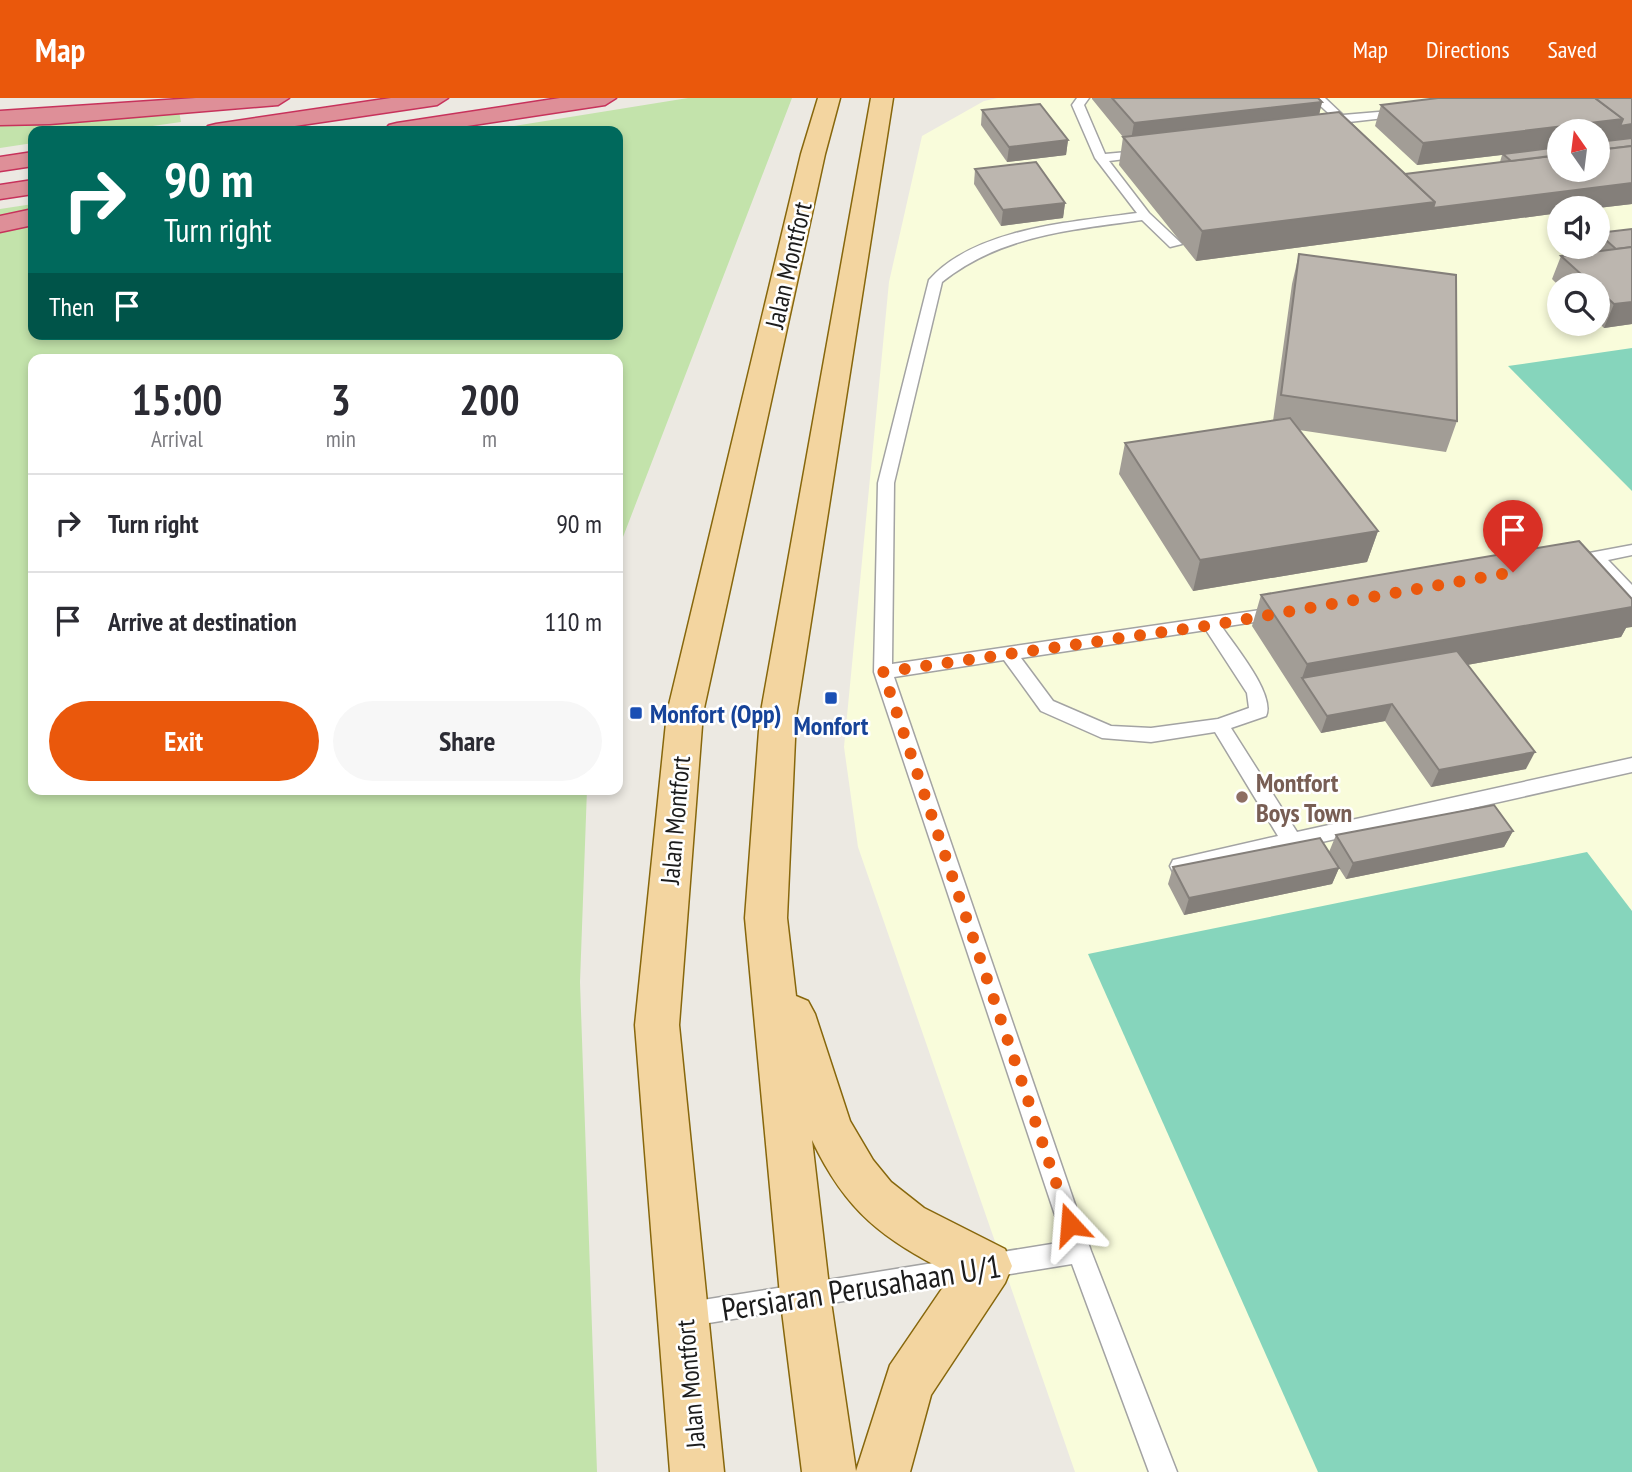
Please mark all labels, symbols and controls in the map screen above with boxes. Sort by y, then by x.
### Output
text: Map [35,28,85,71]
text: Map [1353,34,1388,65]
text: Directions [1426,34,1510,65]
text: Saved [1548,34,1597,65]
north arrow [1547,119,1610,182]
map controls [1547,119,1610,336]
text: 90 m [164,147,253,211]
icon: right [49,154,140,245]
button: sound [1547,196,1610,259]
street label: Jalan Montfort [757,198,819,333]
text: Turn right [164,209,272,251]
button: search [1547,273,1610,336]
icon: arrive [108,287,146,325]
text: Then [49,290,94,323]
text: 15:00 [131,372,222,427]
text: 3 [331,372,351,427]
text: 200 [459,372,520,427]
text: Arrival [151,424,203,453]
text: min [326,424,356,453]
text: m [482,424,497,453]
pin [1483,500,1543,572]
icon: right [49,504,87,542]
text: Turn right [108,507,199,540]
text: 90 m [556,507,602,540]
icon: arrive [1494,511,1532,549]
icon: arrive [49,602,87,640]
text: Arrive at destination [108,605,297,638]
text: 110 m [544,605,602,638]
marker: Monfort [823,690,839,706]
place label: Monfort (Opp) [650,697,781,730]
button: Exit [49,701,319,781]
button: Share [333,701,602,781]
marker: Monfort (Opp) [628,705,644,721]
place label: Monfort [794,709,869,742]
street label: Jalan Montfort [653,754,697,887]
place label: Montfort Boys Town [1256,766,1352,829]
marker: Montfort Boys Town [1234,789,1250,805]
position arrow [1033,1187,1107,1261]
street label: Persiaran Perusahaan U/1 [718,1244,1004,1330]
street label: Jalan Montfort [668,1318,712,1451]

